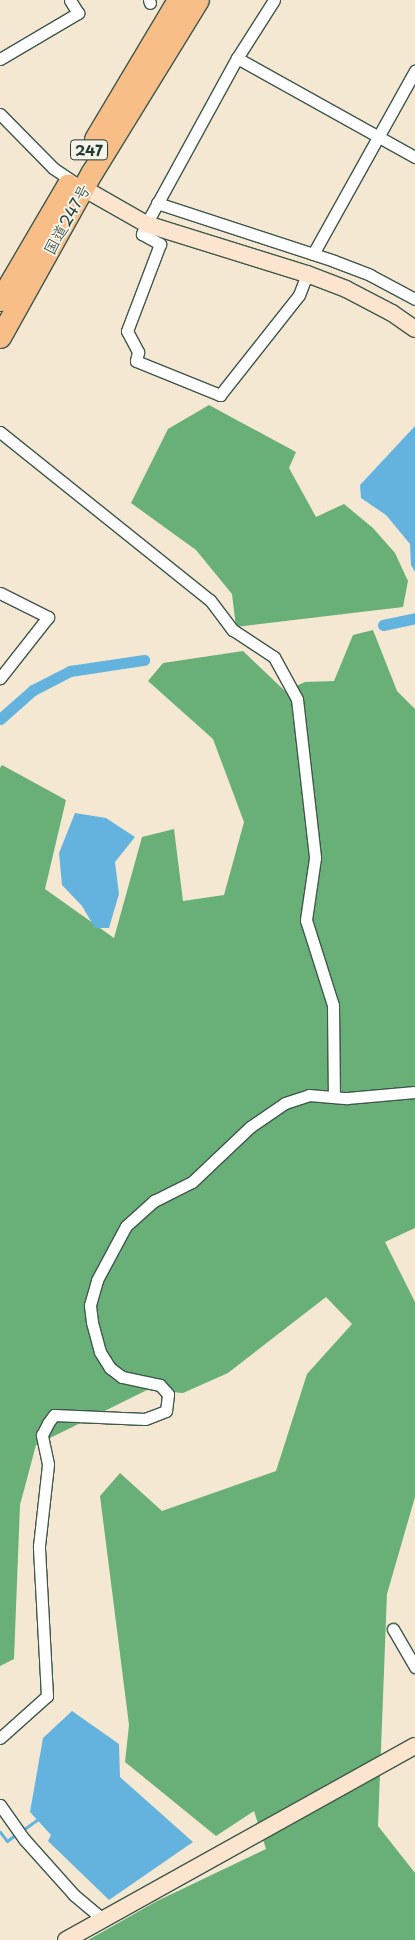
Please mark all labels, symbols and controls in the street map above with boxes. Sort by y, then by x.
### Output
road number: 247 [69,138,109,162]
street label: 国道247号 [39,180,93,258]

